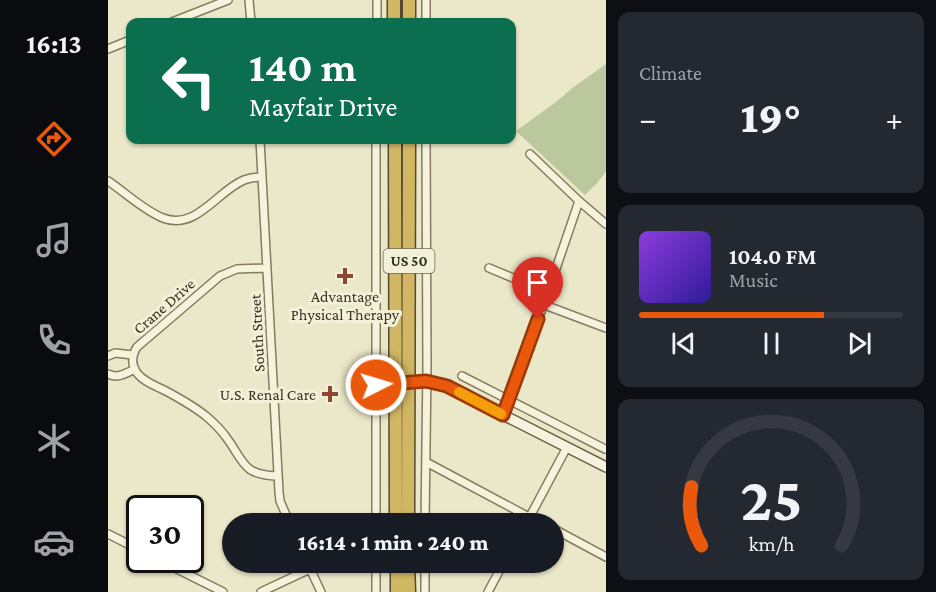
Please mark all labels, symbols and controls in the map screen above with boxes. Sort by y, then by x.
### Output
text: 16:13 [26,29,82,59]
icon: left [150,42,228,120]
text: 140 m [249,43,357,90]
text: Climate [639,62,702,84]
text: Mayfair Drive [249,92,397,122]
text: 19° [741,92,801,142]
text: − [639,100,656,137]
text: + [886,100,903,137]
icon: directions [33,118,75,160]
icon: music [33,219,75,261]
text: 104.0 FM [729,244,816,269]
road number: US 50 [384,249,434,273]
pin [512,257,563,319]
icon: arrive [521,266,554,299]
marker: Advantage Physical Therapy [336,267,354,285]
text: Music [729,269,778,291]
street label: Crane Drive [130,275,198,337]
place label: Advantage Physical Therapy [291,288,400,324]
street label: South Street [246,293,268,373]
icon: phone [33,319,75,361]
icon: previous [667,327,700,360]
icon: pause [755,327,788,360]
icon: next [843,327,876,360]
position arrow [344,353,408,417]
marker: U.S. Renal Care [321,385,339,403]
place label: U.S. Renal Care [220,386,316,403]
icon: climate [33,420,75,462]
text: 25 [740,465,802,534]
speed limit sign: 30 [126,495,204,573]
icon: car [33,521,75,563]
text: 16:14 · 1 min · 240 m [298,530,488,555]
text: km/h [748,533,795,557]

